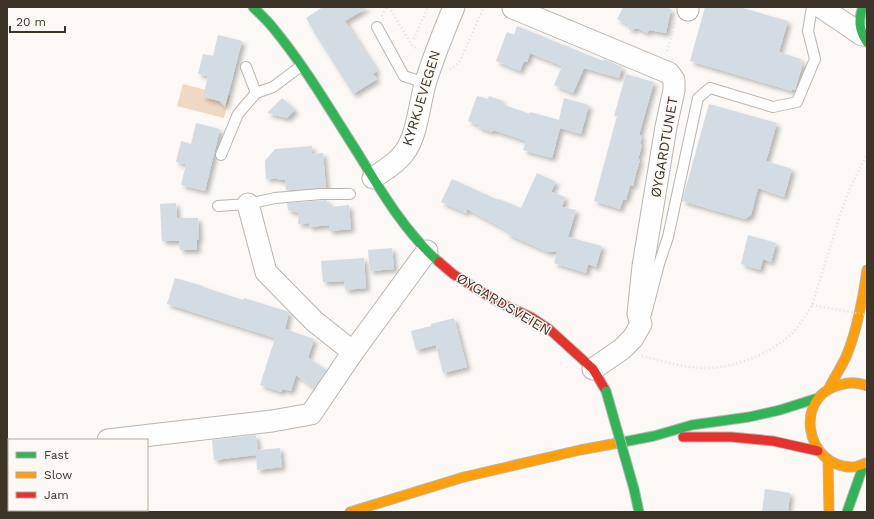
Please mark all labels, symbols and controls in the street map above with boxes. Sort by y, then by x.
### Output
scale bar [10,8,65,34]
text: 20 m [16,15,46,29]
street label: KYRKJEVEGEN [399,48,443,148]
street label: ØYGARDTUNET [647,95,681,199]
street label: ØYGARDSVEIEN [454,270,554,338]
legend [8,439,148,511]
text: Fast [44,448,69,462]
text: Slow [44,468,72,482]
text: Jam [44,488,69,502]

